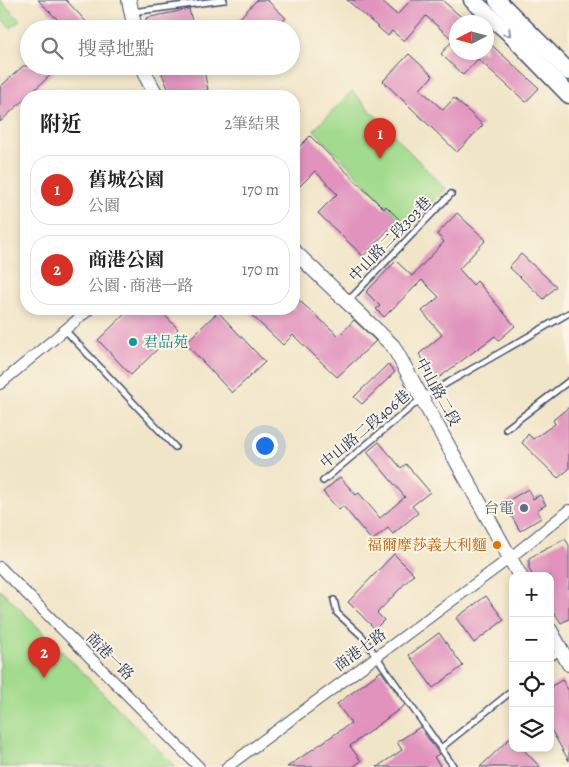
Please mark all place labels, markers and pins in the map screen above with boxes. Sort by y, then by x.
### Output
pin: 1 [364,118,396,159]
place label: 君品苑 [143,332,188,352]
marker: 君品苑 [127,336,139,348]
place label: 台電 [484,498,514,518]
marker: 台電 [518,502,530,514]
place label: 福爾摩莎義大利麵 [367,535,487,555]
marker: 福爾摩莎義大利麵 [491,539,503,551]
pin: 2 [28,637,60,678]

